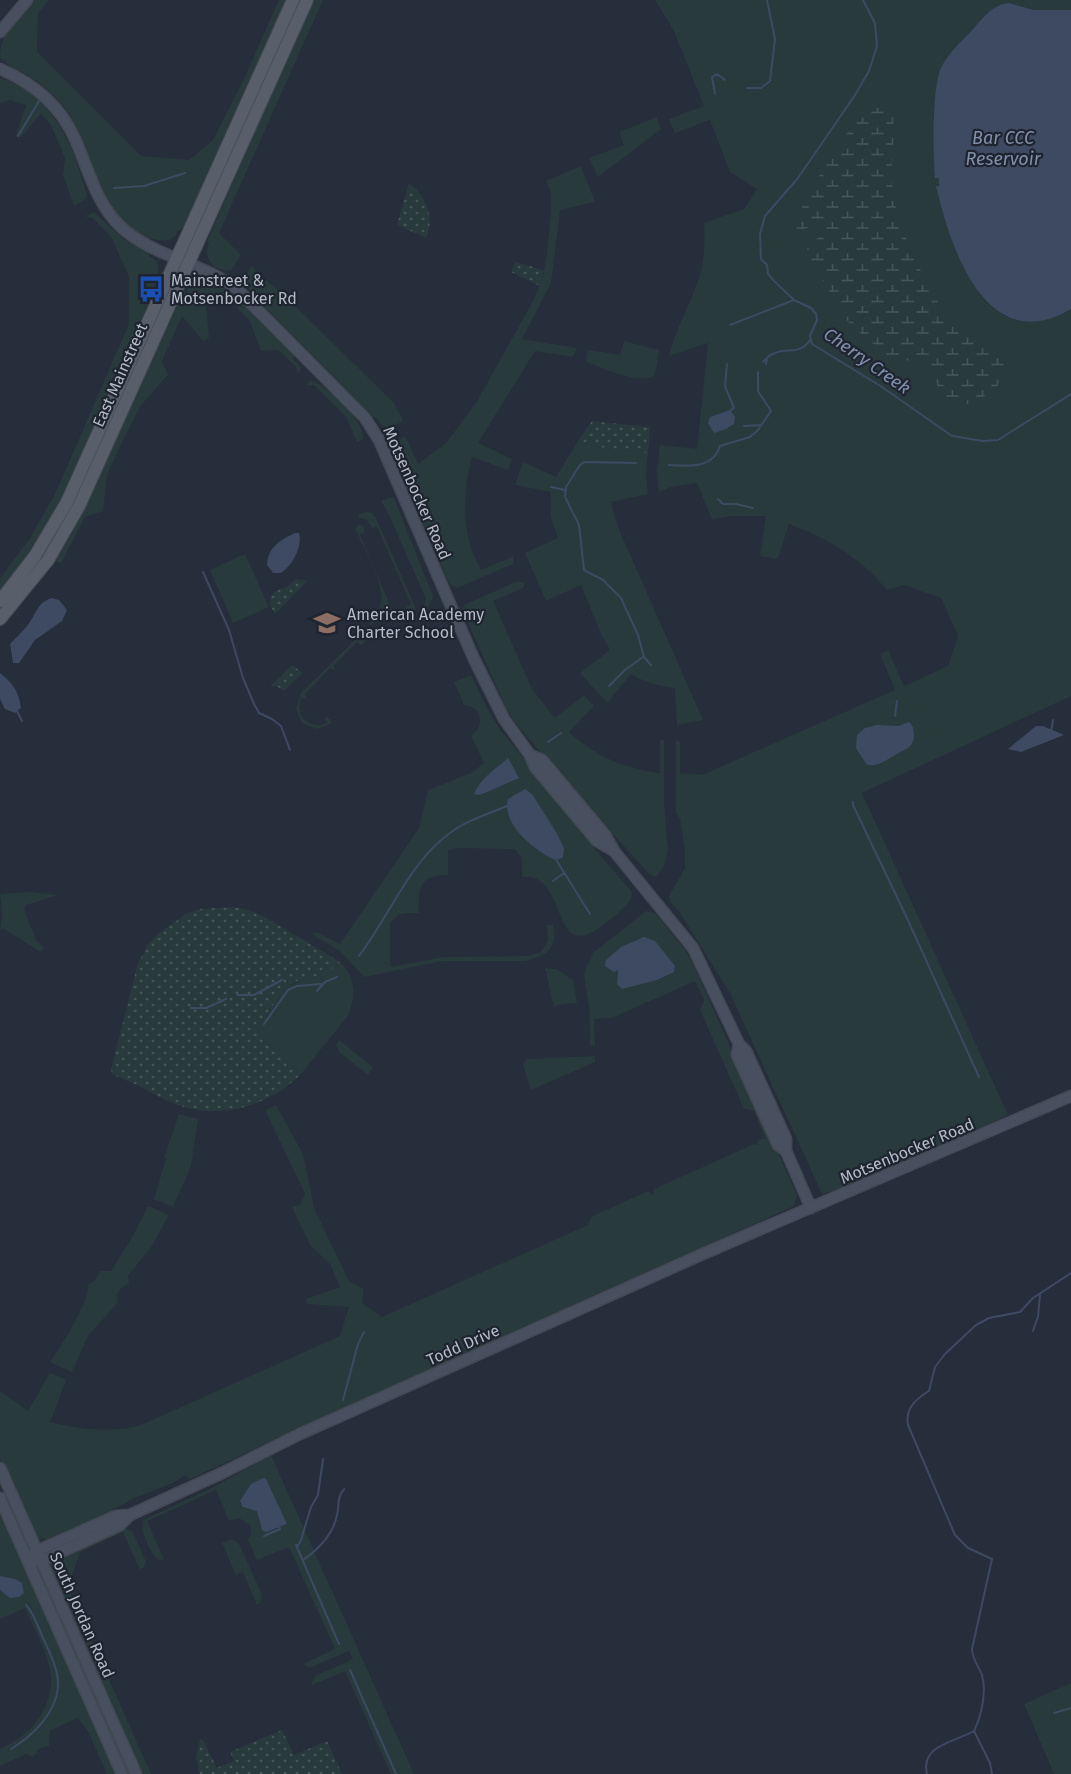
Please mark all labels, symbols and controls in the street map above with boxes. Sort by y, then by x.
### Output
water label: Bar CCC Reservoir [965,127,1042,170]
place label: Mainstreet & Motsenbocker Rd [171,271,297,308]
bus stop icon: Mainstreet & Motsenbocker Rd [136,274,166,304]
street label: East Mainstreet [89,320,151,430]
water label: Cherry Creek [819,323,915,399]
street label: Motsenbocker Road [379,423,455,563]
place label: American Academy Charter School [347,605,484,642]
school or university icon: American Academy Charter School [312,608,342,638]
street label: Motsenbocker Road [837,1114,977,1188]
street label: Todd Drive [424,1321,502,1369]
street label: South Jordan Road [46,1549,118,1681]

